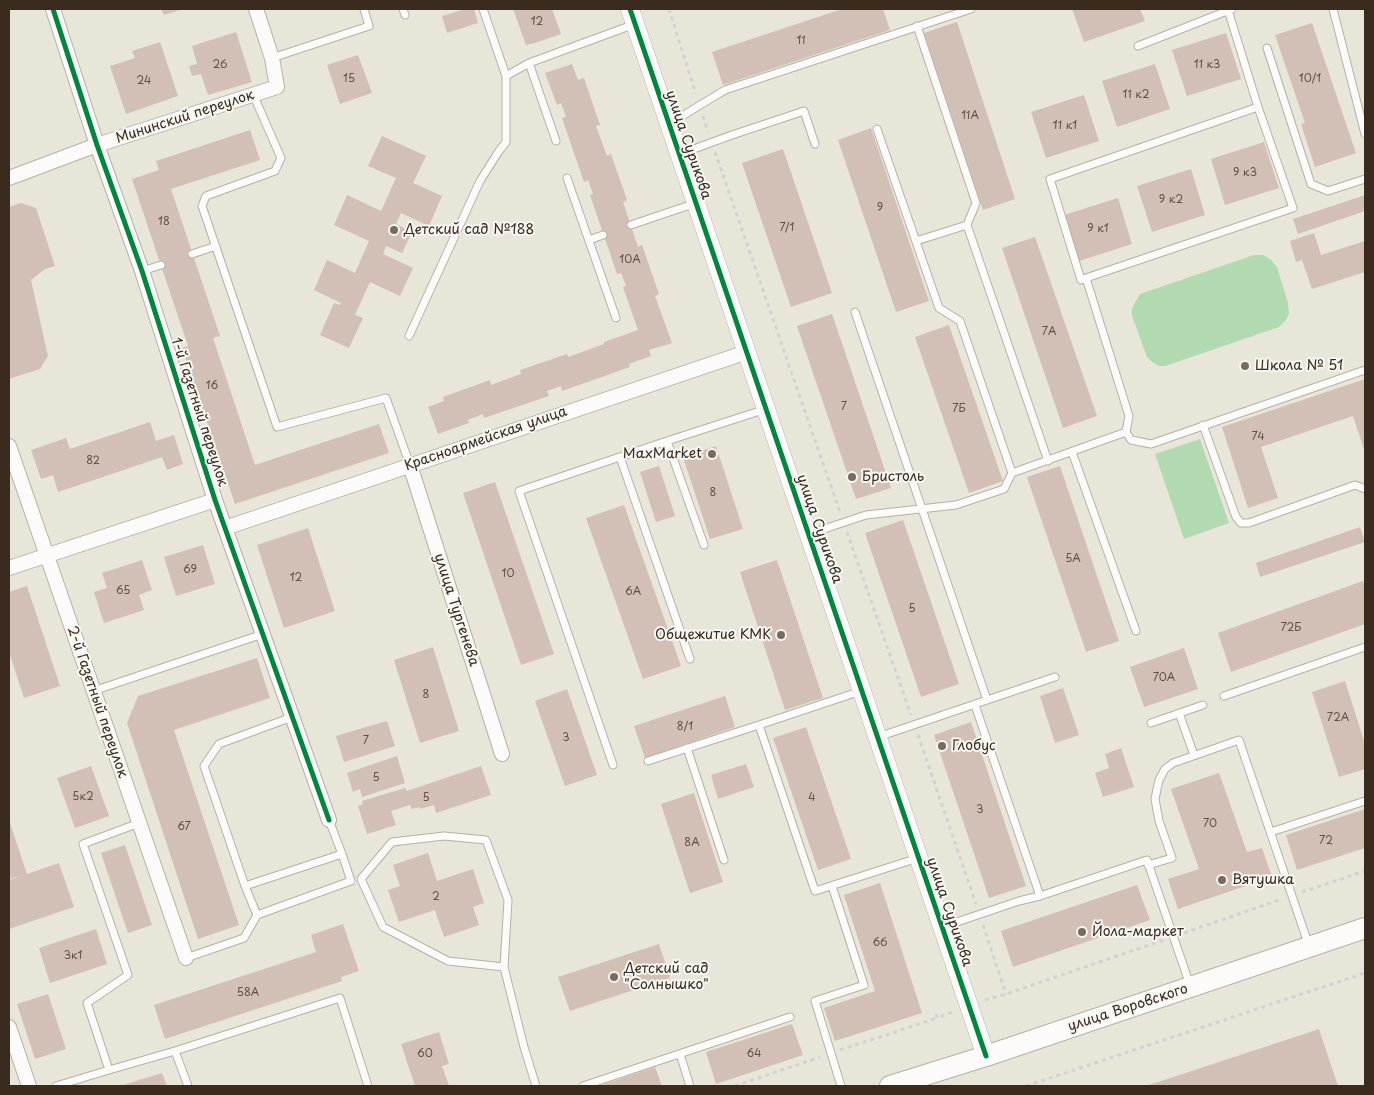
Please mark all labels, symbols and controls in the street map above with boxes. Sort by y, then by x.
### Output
house number: 12 [531,15,543,29]
house number: 11 [796,34,806,48]
house number: 26 [212,58,228,72]
house number: 11 к3 [1194,58,1220,72]
house number: 15 [343,72,355,86]
house number: 10/1 [1299,72,1321,86]
house number: 24 [137,74,151,88]
street label: Мининский переулок [114,87,256,147]
street label: улица Сурикова [661,88,715,202]
house number: 11 к2 [1122,88,1150,102]
house number: 11А [961,109,979,123]
house number: 11 к1 [1053,119,1077,133]
house number: 9 к3 [1233,166,1257,180]
house number: 9 к2 [1159,193,1183,207]
house number: 9 [877,201,883,215]
house number: 18 [158,215,170,229]
house number: 7/1 [779,221,795,235]
place label: Детский сад №188 [404,222,534,238]
house number: 9 к1 [1087,222,1109,236]
marker: Детский сад №188 [388,224,400,236]
house number: 10А [619,253,641,267]
house number: 7А [1042,325,1056,339]
street label: 1-й Газетный переулок [167,335,231,489]
place label: Школа № 51 [1255,358,1343,374]
marker: Школа № 51 [1239,360,1251,372]
house number: 16 [206,379,218,393]
house number: 7 [841,400,847,414]
house number: 7Б [952,402,966,416]
street label: Красноармейская улица [403,403,569,475]
house number: 74 [1251,430,1265,444]
place label: MaxMarket [623,446,702,462]
marker: MaxMarket [706,448,718,460]
house number: 82 [86,454,100,468]
place label: Бристоль [862,469,924,485]
marker: Бристоль [846,471,858,483]
street label: улица Сурикова [792,472,846,586]
house number: 8 [710,486,716,500]
street label: улица Тургенева [430,552,482,668]
house number: 5А [1065,552,1081,566]
house number: 69 [183,563,197,577]
house number: 10 [502,567,514,581]
house number: 12 [290,571,302,585]
house number: 65 [116,584,130,598]
house number: 6А [625,585,641,599]
house number: 5 [908,602,916,616]
house number: 72Б [1281,621,1301,635]
street label: 2-й Газетный переулок [63,624,131,780]
place label: Общежитие КМК [655,627,771,643]
marker: Общежитие КМК [775,629,787,641]
house number: 70А [1153,671,1175,685]
house number: 8 [423,688,429,702]
house number: 72А [1327,711,1349,725]
house number: 8/1 [677,720,693,734]
house number: 3 [562,731,570,745]
house number: 7 [363,734,369,748]
place label: Глобус [952,738,996,754]
marker: Глобус [936,740,948,752]
house number: 5 [372,771,380,785]
house number: 5к2 [72,790,94,804]
house number: 5 [422,791,430,805]
house number: 4 [808,791,816,805]
house number: 3 [976,803,984,817]
house number: 70 [1203,817,1217,831]
house number: 67 [177,820,191,834]
house number: 72 [1319,834,1333,848]
house number: 8А [684,836,700,850]
street label: улица Сурикова [922,855,976,969]
place label: Вятушка [1232,872,1294,888]
marker: Вятушка [1216,874,1228,886]
house number: 2 [432,890,440,904]
place label: Йола-маркет [1092,924,1184,940]
marker: Йола-маркет [1076,926,1088,938]
house number: 66 [872,936,888,950]
house number: 3к1 [64,949,82,963]
place label: Детский сад "Солнышко" [624,961,709,994]
marker: Детский сад "Солнышко" [608,971,620,983]
street label: улица Воровского [1066,981,1190,1035]
house number: 58А [237,986,259,1000]
house number: 60 [417,1047,433,1061]
house number: 64 [747,1047,761,1061]

